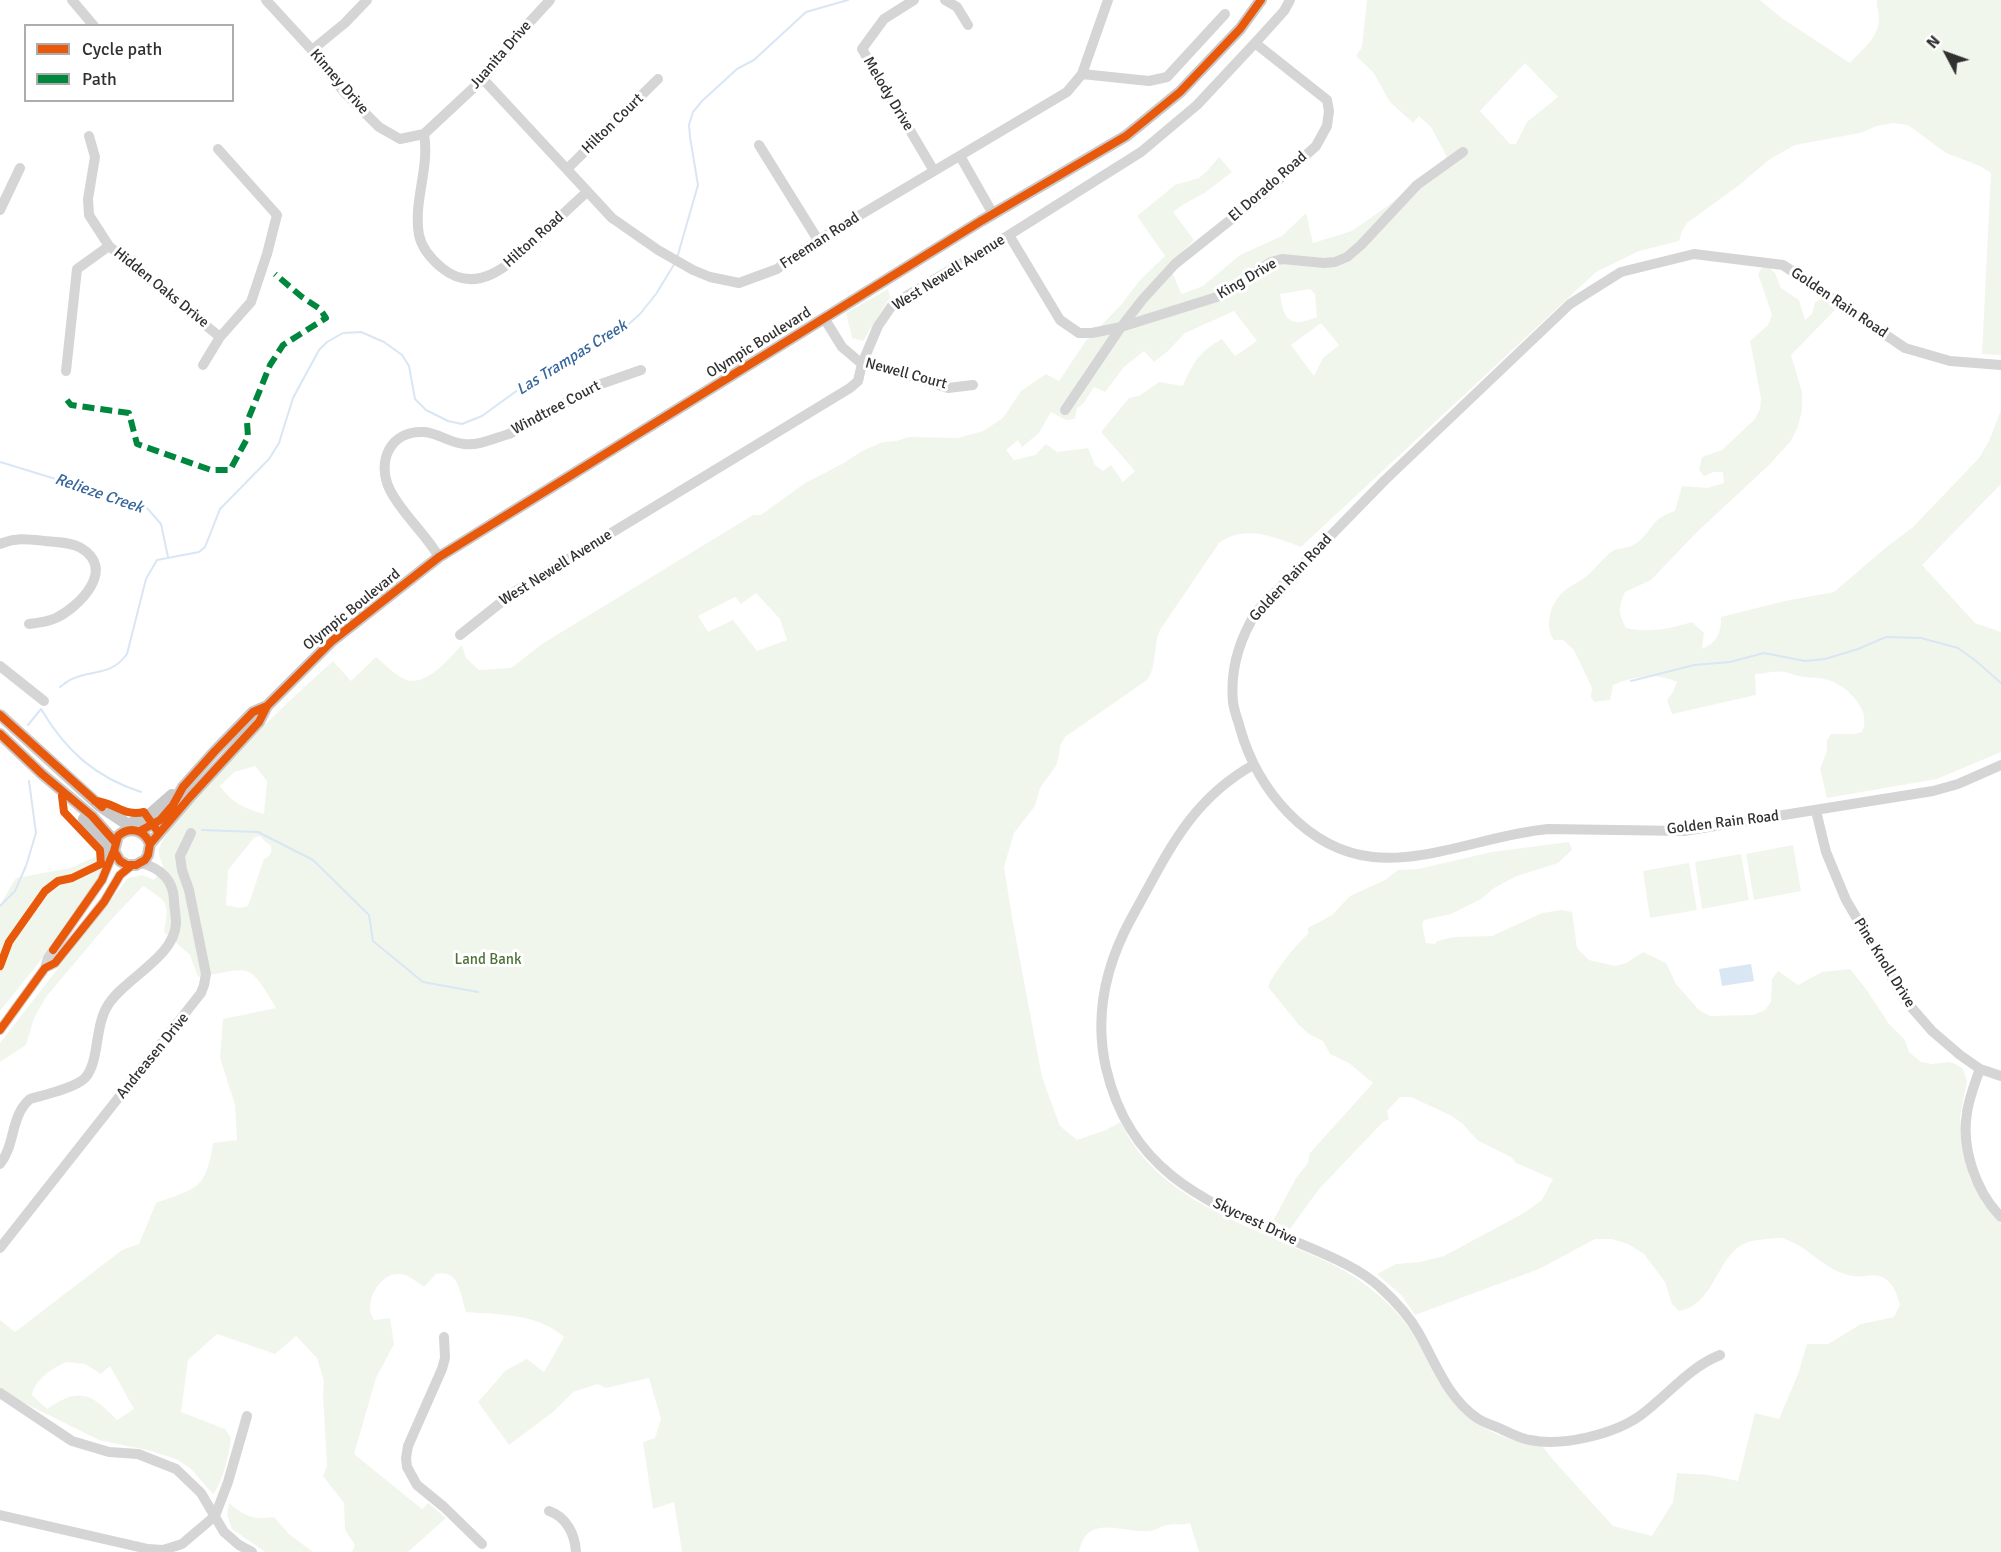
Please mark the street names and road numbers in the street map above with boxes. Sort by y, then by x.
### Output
street label: Juanita Drive [467,17,535,93]
street label: Kinney Drive [306,46,372,118]
street label: Melody Drive [859,54,917,134]
street label: Hilton Court [578,90,648,158]
street label: El Dorado Road [1225,148,1311,226]
street label: Hilton Road [500,208,568,272]
street label: Freeman Road [777,209,863,273]
street label: West Newell Avenue [889,231,1009,315]
street label: Hidden Oaks Drive [110,244,212,332]
street label: King Drive [1214,255,1280,303]
street label: Golden Rain Road [1787,264,1891,342]
street label: Olympic Boulevard [703,304,815,382]
street label: Newell Court [863,354,949,394]
street label: Windtree Court [509,377,603,439]
street label: West Newell Avenue [496,526,616,610]
street label: Golden Rain Road [1246,531,1336,625]
street label: Olympic Boulevard [300,565,404,655]
street label: Golden Rain Road [1666,807,1780,839]
street label: Pine Knoll Drive [1849,915,1919,1011]
street label: Andreasen Drive [113,1010,193,1102]
street label: Skycrest Drive [1210,1195,1300,1249]

